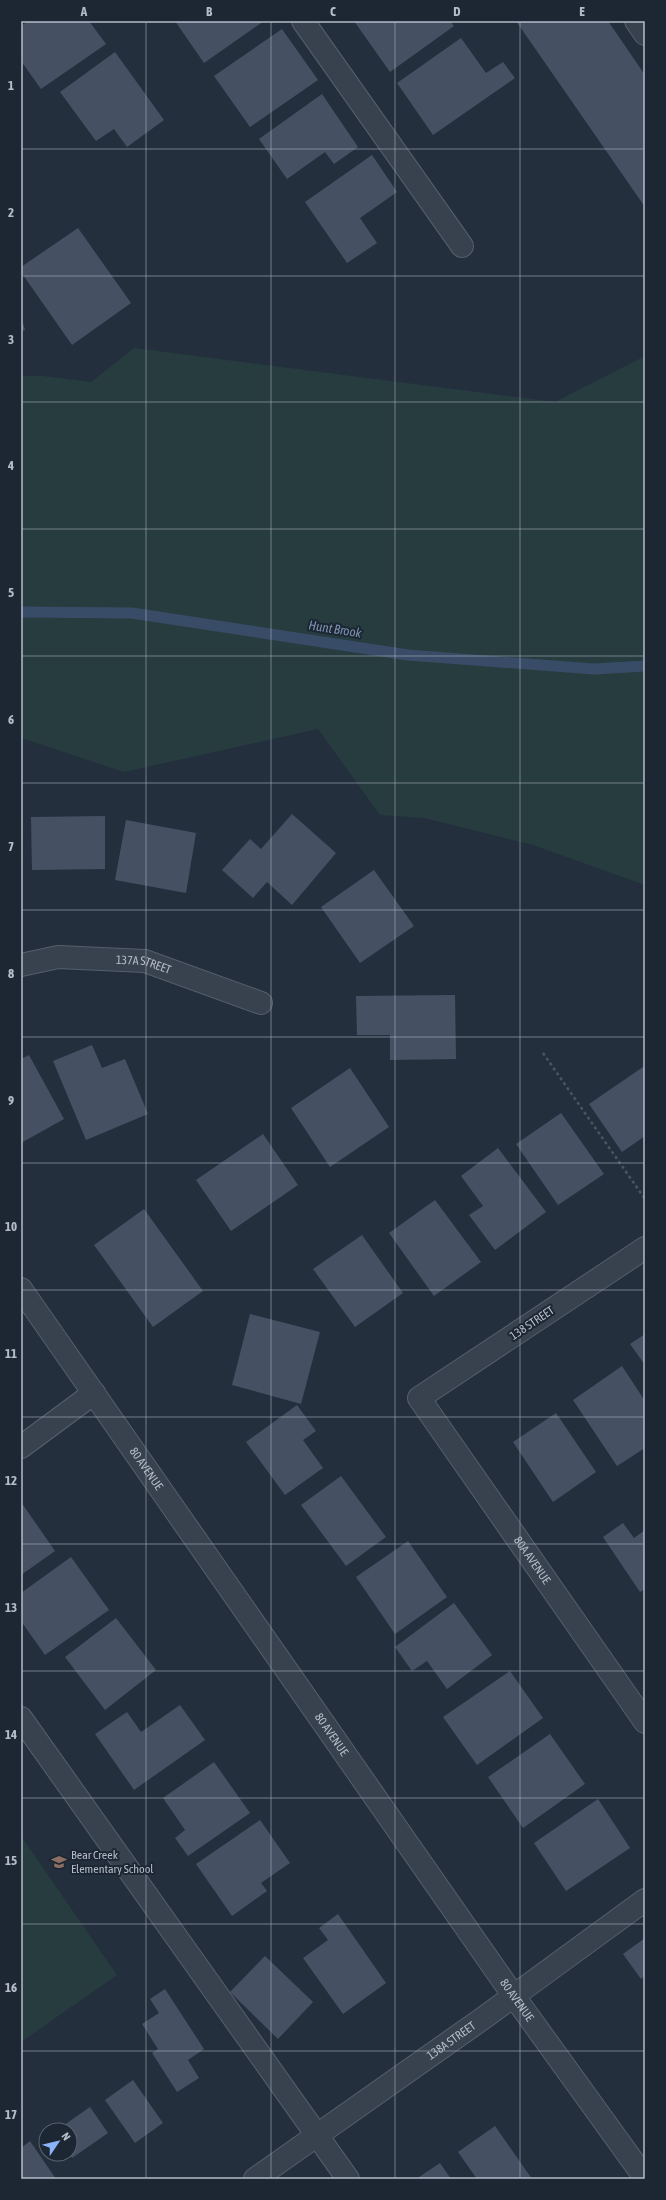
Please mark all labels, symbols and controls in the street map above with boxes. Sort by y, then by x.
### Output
text: A [80,4,88,19]
text: B [206,4,213,19]
text: C [330,4,336,19]
text: D [453,4,461,19]
text: E [579,4,585,19]
text: 1 [8,78,14,93]
text: 2 [8,205,14,220]
text: 3 [8,332,14,347]
text: 4 [7,458,14,473]
text: 5 [8,585,14,600]
water label: Hunt Brook [308,617,363,641]
text: 6 [8,712,14,727]
text: 7 [8,839,14,854]
street label: 137A STREET [116,953,174,977]
text: 8 [8,966,14,981]
text: 9 [8,1093,14,1108]
text: 10 [5,1219,17,1234]
street label: 138 STREET [507,1303,557,1343]
text: 11 [5,1346,17,1361]
street label: 80 AVENUE [126,1445,166,1493]
text: 12 [5,1473,17,1488]
street label: 80A AVENUE [511,1534,554,1587]
text: 13 [5,1600,17,1615]
street label: 80 AVENUE [312,1710,351,1759]
text: 14 [5,1727,17,1742]
place label: Bear Creek Elementary School [71,1848,154,1876]
text: 15 [5,1853,17,1868]
school or university icon: Bear Creek Elementary School [50,1853,68,1871]
street label: 80 AVENUE [497,1976,537,2024]
text: 16 [5,1980,17,1995]
street label: 138A STREET [424,2018,479,2063]
text: 17 [5,2107,17,2122]
north arrow [38,2122,78,2162]
text: N [59,2130,73,2142]

